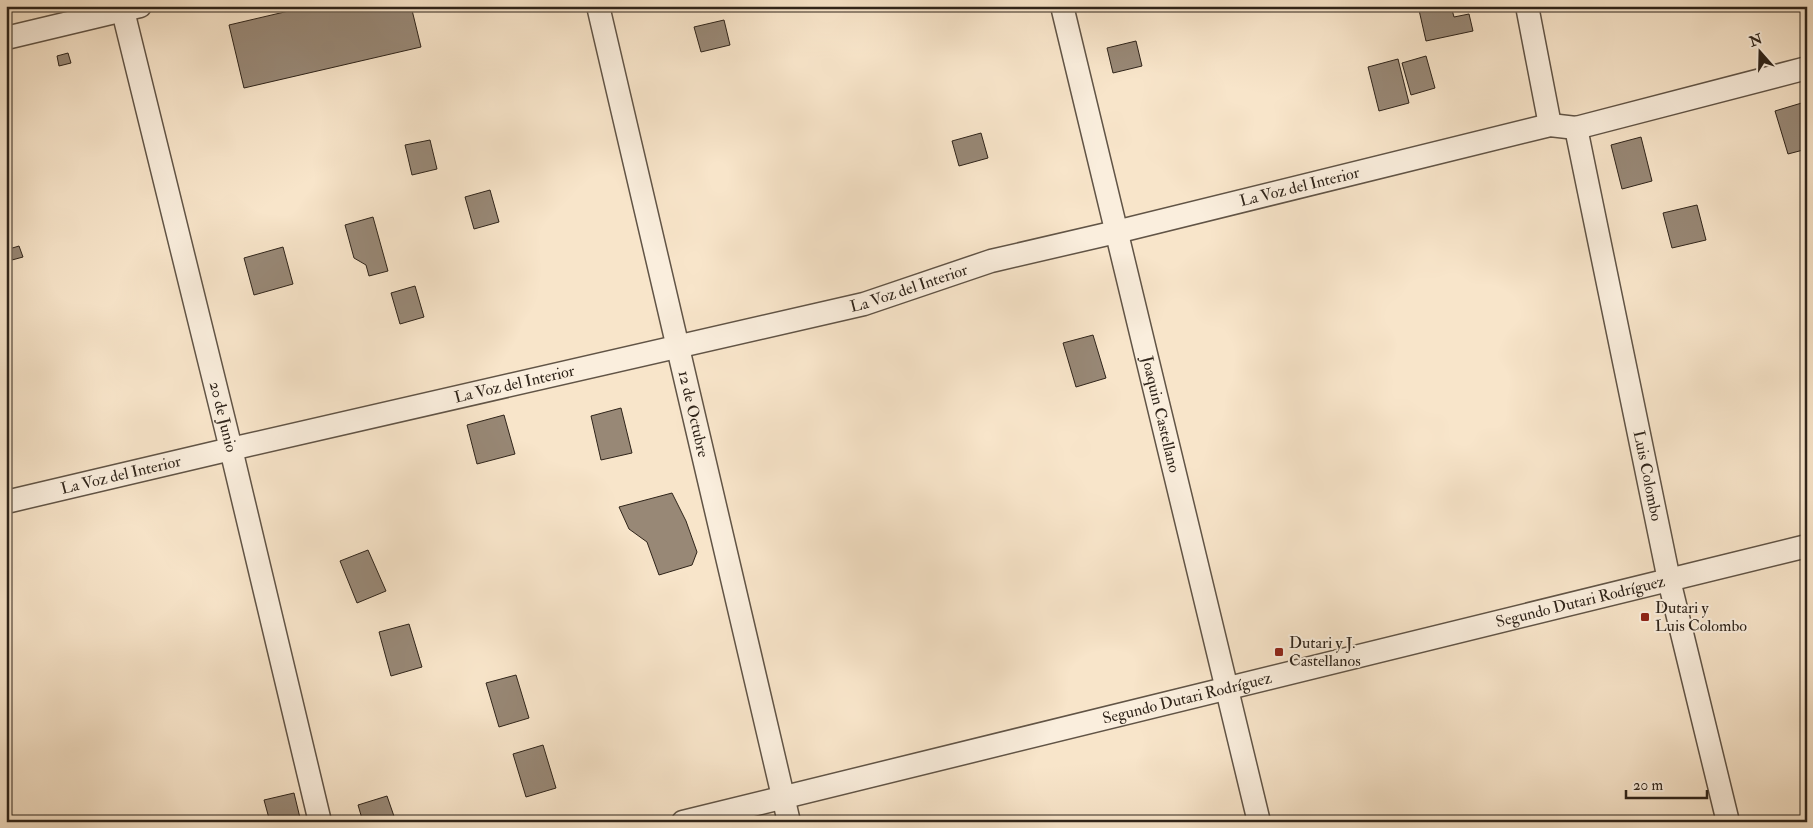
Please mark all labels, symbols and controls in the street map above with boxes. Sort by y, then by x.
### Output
north arrow [1736,28,1786,78]
text: N [1746,30,1765,51]
street label: La Voz del Interior [1238,162,1362,211]
street label: La Voz del Interior [848,260,970,317]
street label: Joaquin Castellano [1136,353,1184,475]
street label: La Voz del Interior [452,361,577,408]
street label: 12 de Octubre [674,369,713,460]
street label: 20 de Junio [205,379,241,455]
street label: Luis Colombo [1628,429,1667,523]
street label: La Voz del Interior [59,451,183,499]
street label: Segundo Dutari Rodríguez [1494,571,1667,632]
place label: Dutari y Luis Colombo [1655,598,1747,636]
marker: Dutari y Luis Colombo [1639,611,1651,623]
place label: Dutari y J. Castellanos [1289,633,1361,671]
marker: Dutari y J. Castellanos [1273,646,1285,658]
street label: Segundo Dutari Rodríguez [1100,668,1274,729]
scale bar [1626,768,1707,800]
text: 20 m [1633,776,1663,795]

